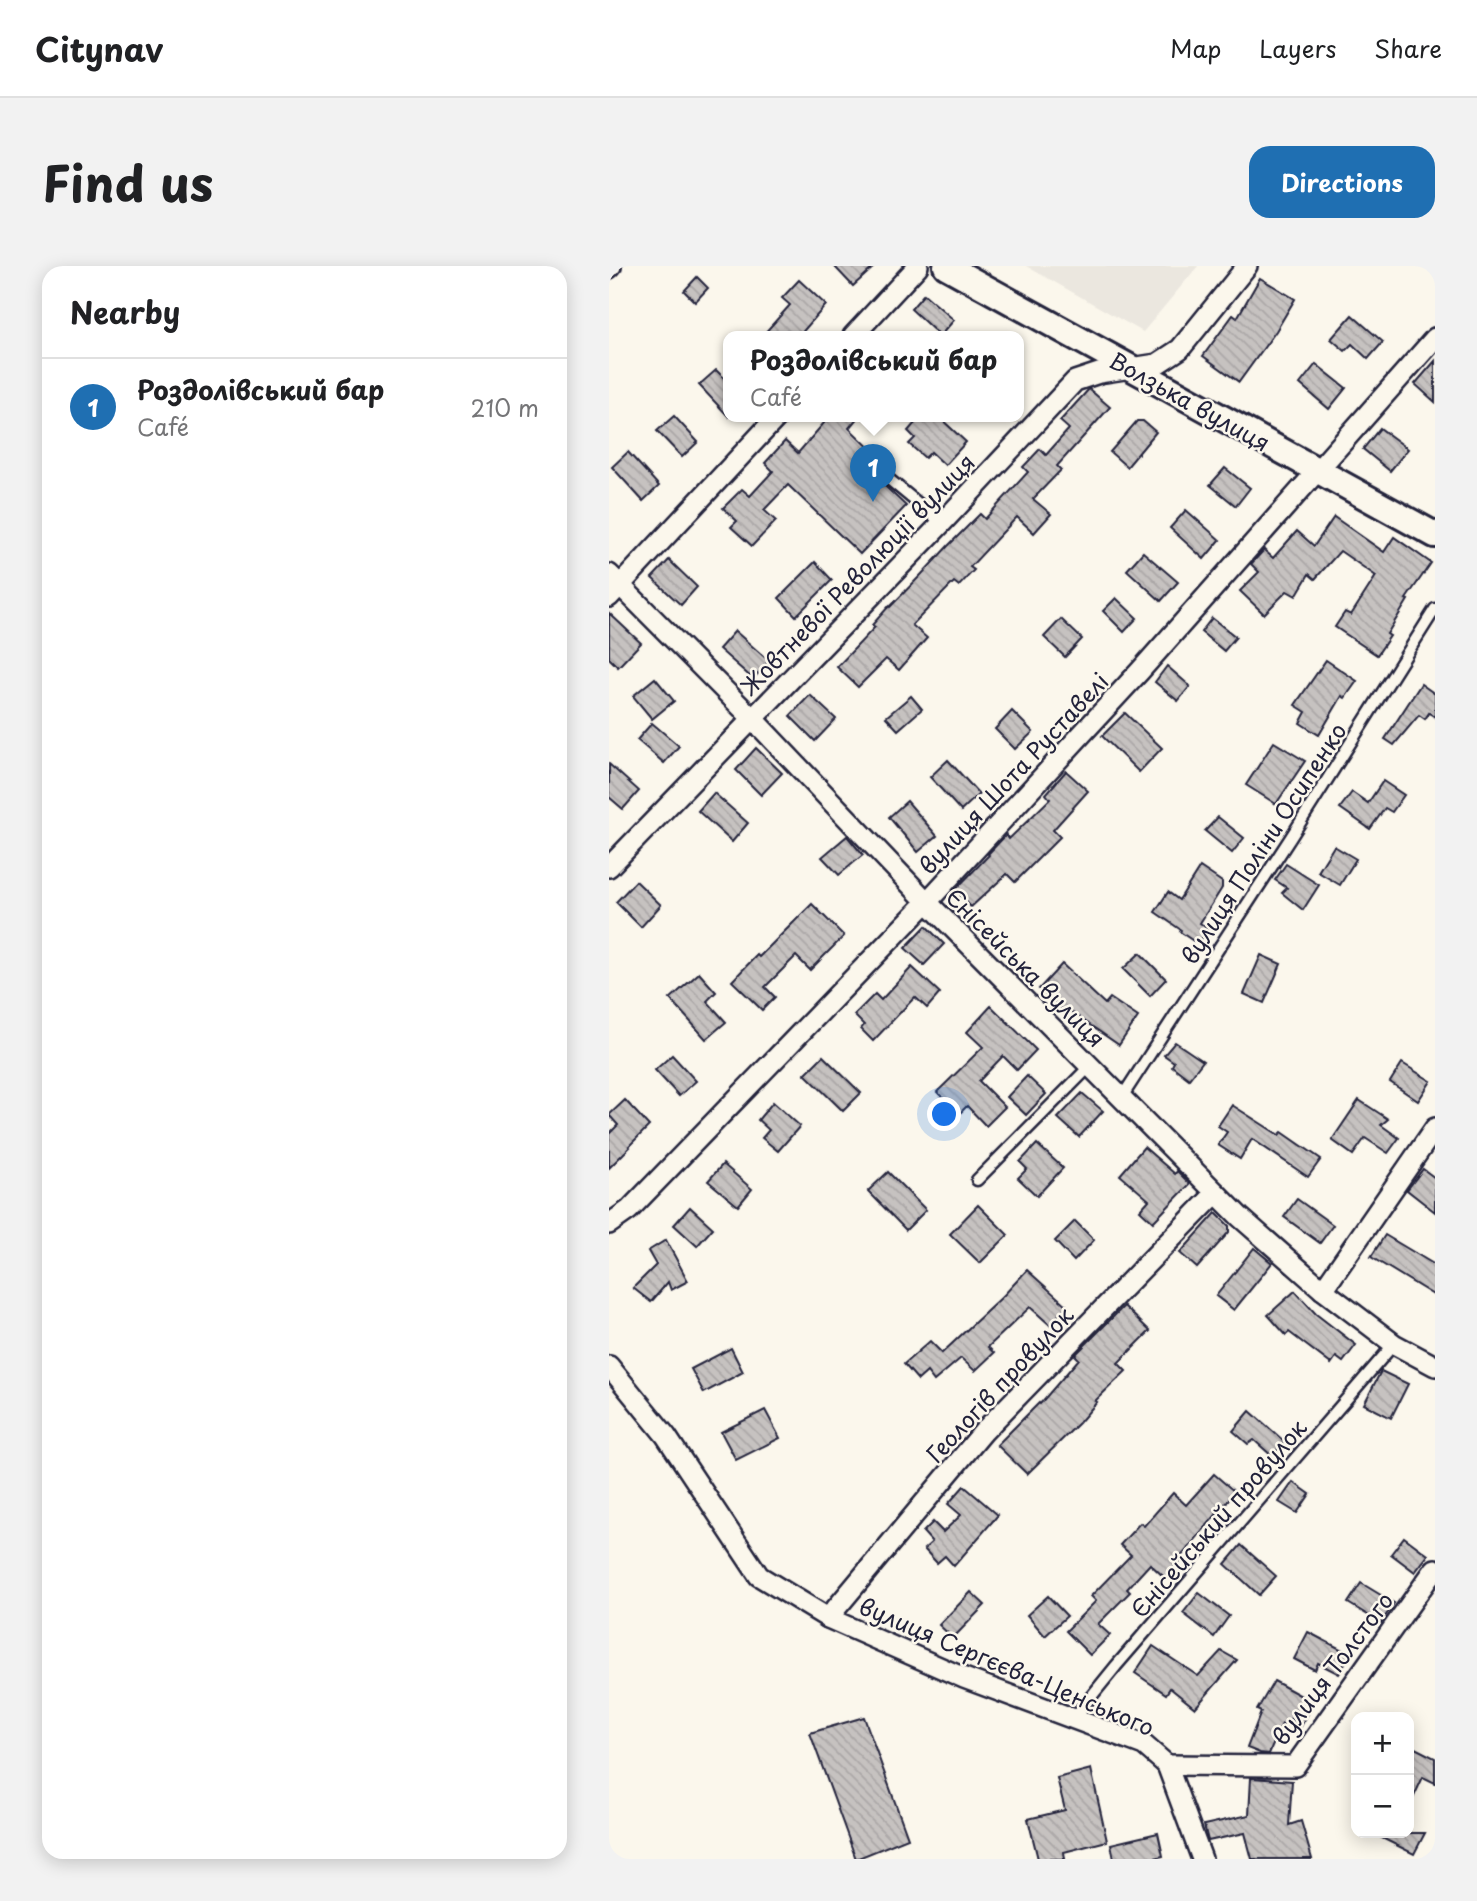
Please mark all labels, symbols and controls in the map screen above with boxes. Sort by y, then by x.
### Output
text: Citynav [35,23,163,73]
text: Map [1170,30,1221,66]
text: Layers [1259,30,1336,66]
text: Share [1374,30,1442,66]
text: Find us [42,145,213,219]
button: Directions [1249,146,1435,218]
text: Nearby [70,289,180,334]
popup [723,331,1024,422]
text: Роздолівський бар [750,340,997,379]
street label: Волзька вулиця [1103,342,1277,460]
text: Роздолівський бар [137,370,384,409]
text: Café [750,379,802,414]
text: 1 [88,390,99,425]
text: 210 m [471,390,539,425]
text: Café [137,409,189,444]
pin: 1 [850,444,896,502]
street label: Жовтневої Революції вулиця [732,445,982,703]
street label: вулиця Шота Руставелі [910,664,1116,882]
street label: вулиця Поліни Осипенко [1172,715,1354,971]
street label: Єнісейська вулиця [938,879,1114,1055]
your location [927,1097,961,1131]
street label: Геологів провулок [917,1298,1081,1470]
street label: Єнісейський провулок [1122,1411,1315,1625]
street label: вулиця Толстого [1263,1584,1401,1752]
street label: вулиця Сергєєва-Ценського [854,1588,1160,1744]
map controls [1351,1712,1414,1838]
button: + [1351,1712,1414,1775]
button: − [1351,1775,1414,1838]

